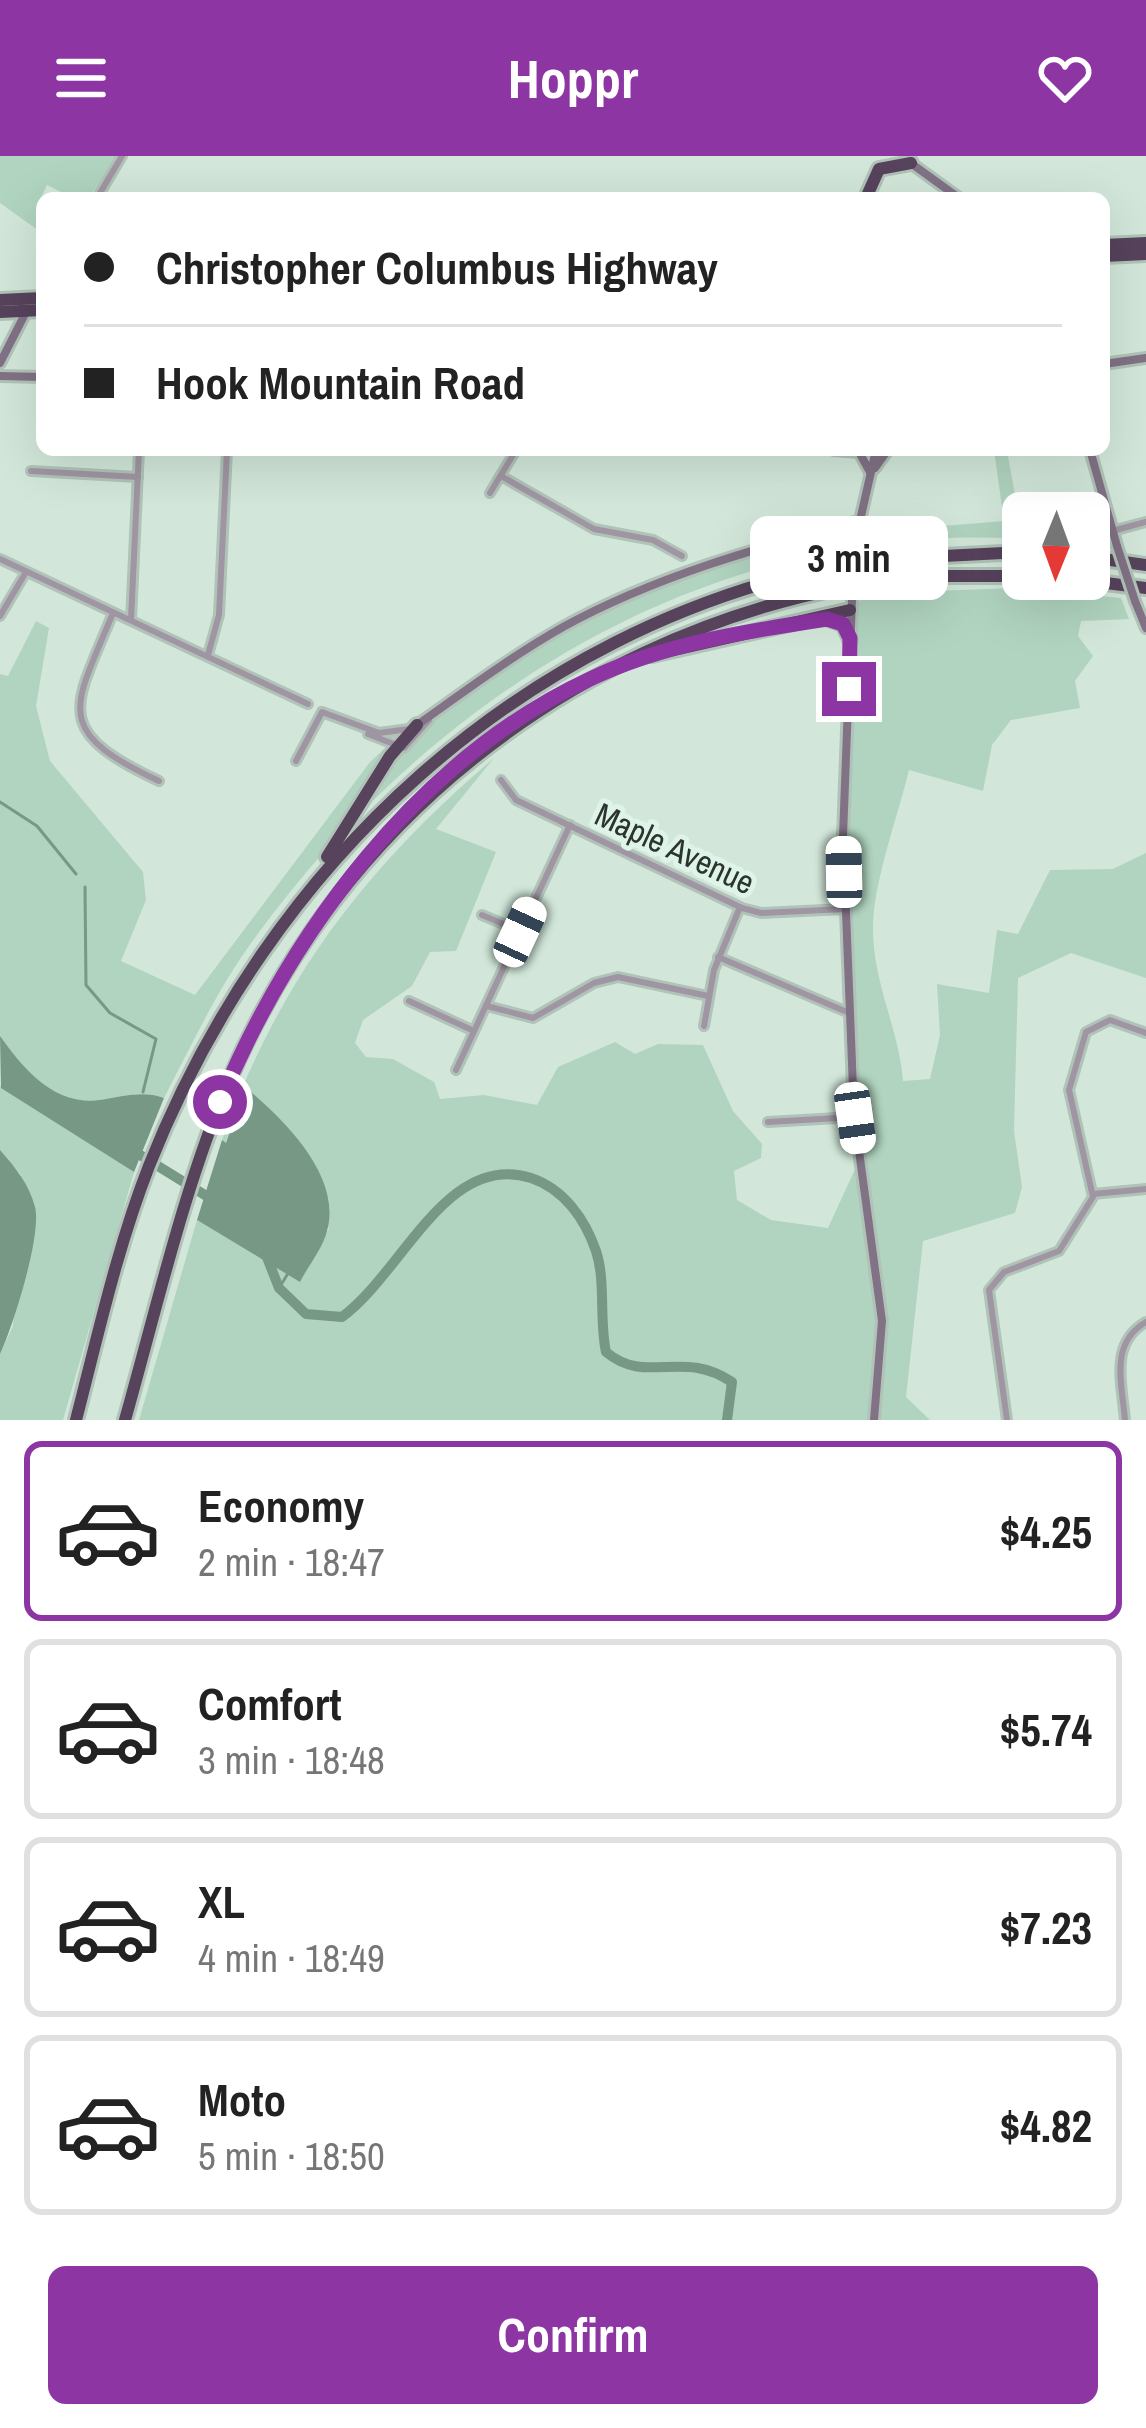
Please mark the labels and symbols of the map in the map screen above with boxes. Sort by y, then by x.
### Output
north arrow [1002,492,1110,600]
callout: 3 min [750,515,948,599]
route end [822,662,876,716]
street label: Maple Avenue [588,792,762,904]
car [825,836,863,908]
car [488,892,552,972]
route start [193,1075,247,1129]
car [832,1080,878,1156]

